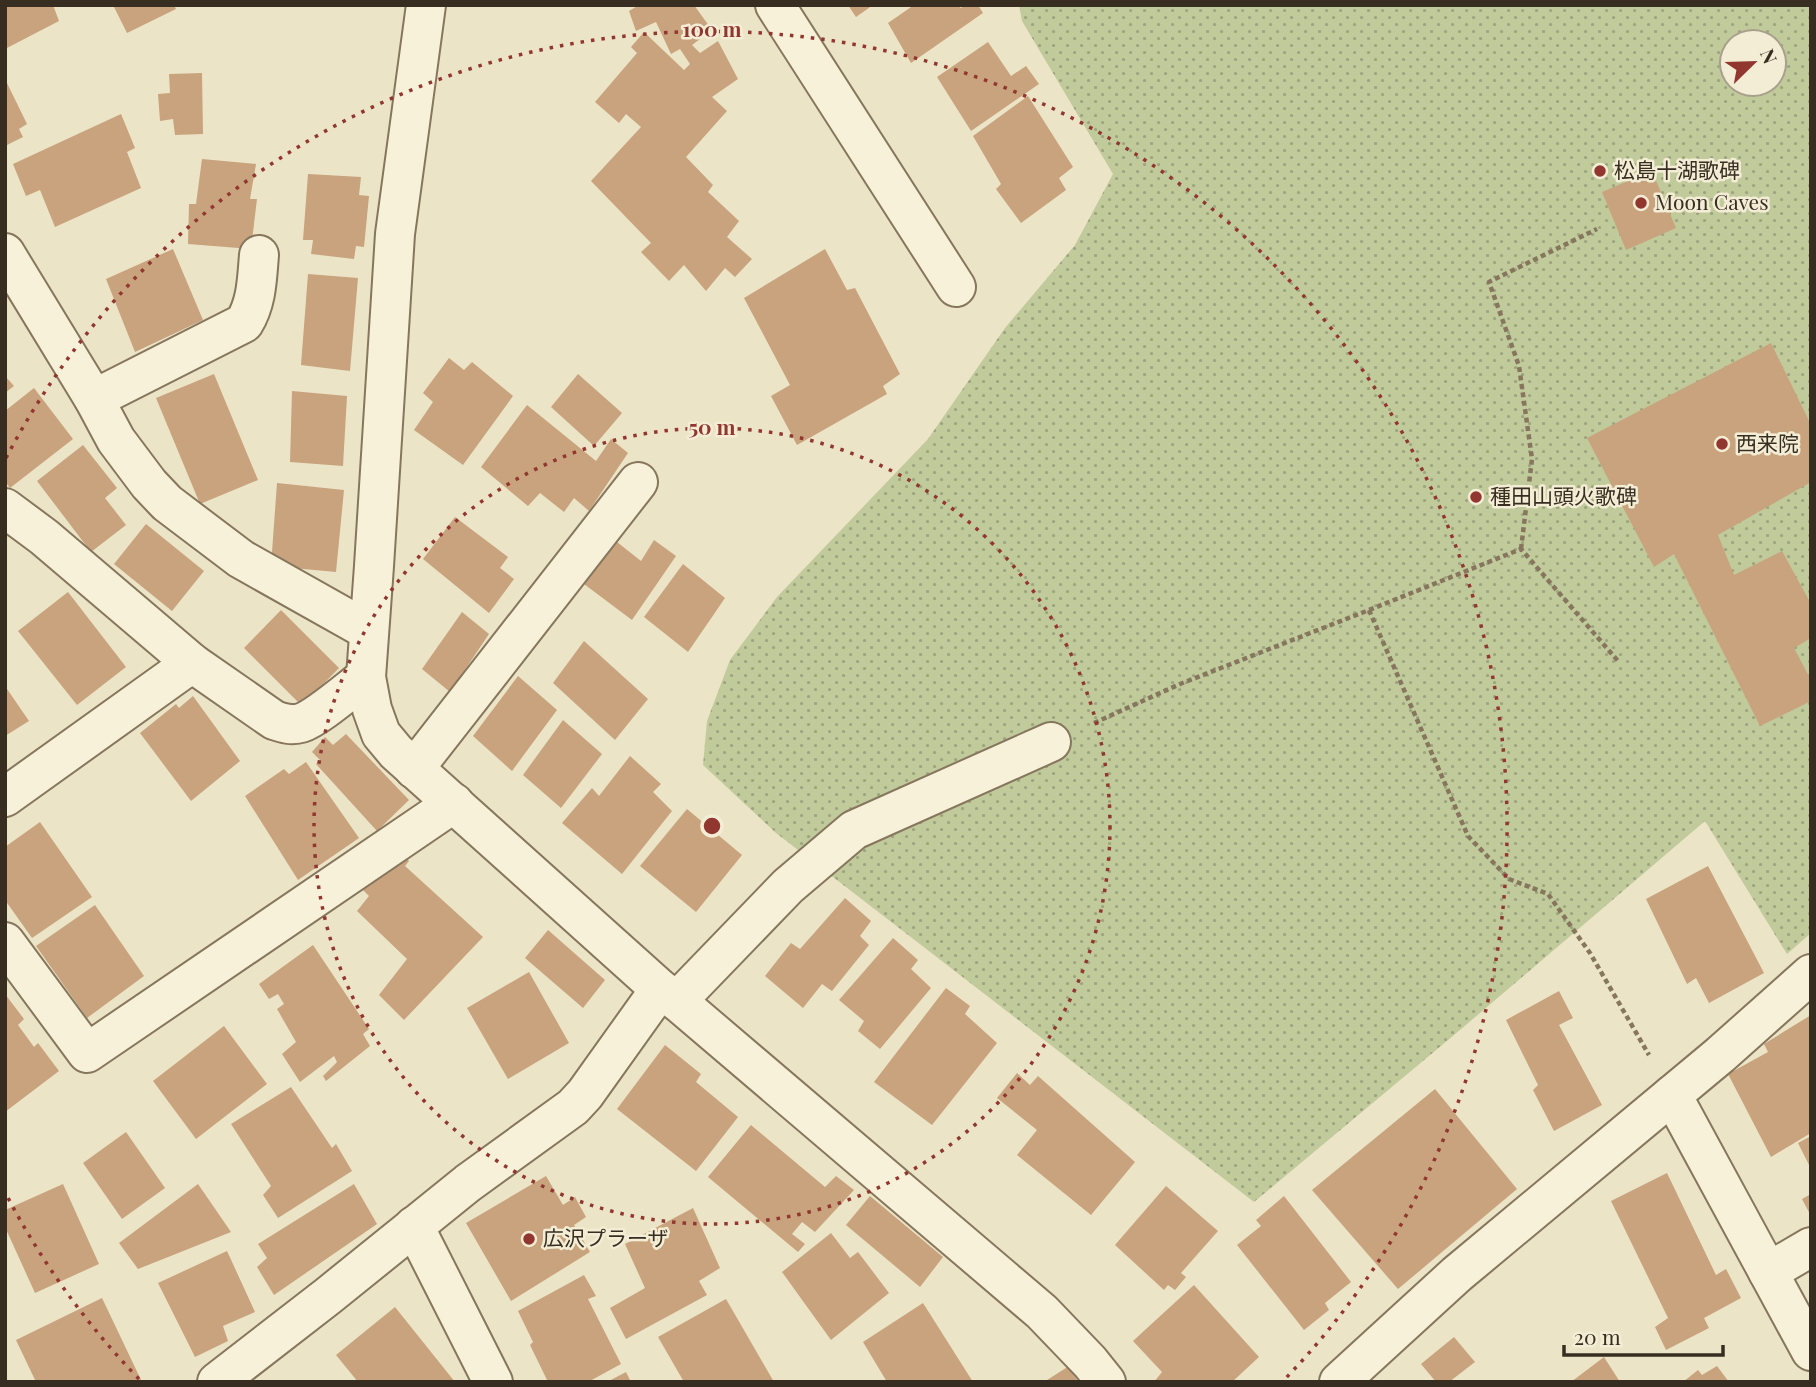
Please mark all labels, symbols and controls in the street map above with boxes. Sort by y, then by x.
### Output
text: 100 m [682,14,742,42]
north arrow [1718,28,1788,98]
text: N [1755,45,1784,68]
place label: 松島十湖歌碑 [1614,155,1740,183]
marker: 松島十湖歌碑 [1592,163,1608,179]
place label: Moon Caves [1655,187,1769,215]
marker: Moon Caves [1633,195,1649,211]
text: 50 m [688,412,736,440]
place label: 西来院 [1736,428,1799,456]
marker: 西来院 [1714,436,1730,452]
place label: 種田山頭火歌碑 [1490,481,1637,509]
marker: 種田山頭火歌碑 [1468,489,1484,505]
centre of rings [700,814,724,838]
place label: 広沢プラーザ [543,1223,669,1251]
marker: 広沢プラーザ [521,1231,537,1247]
scale bar [1564,1314,1723,1358]
text: 20 m [1574,1322,1621,1350]

